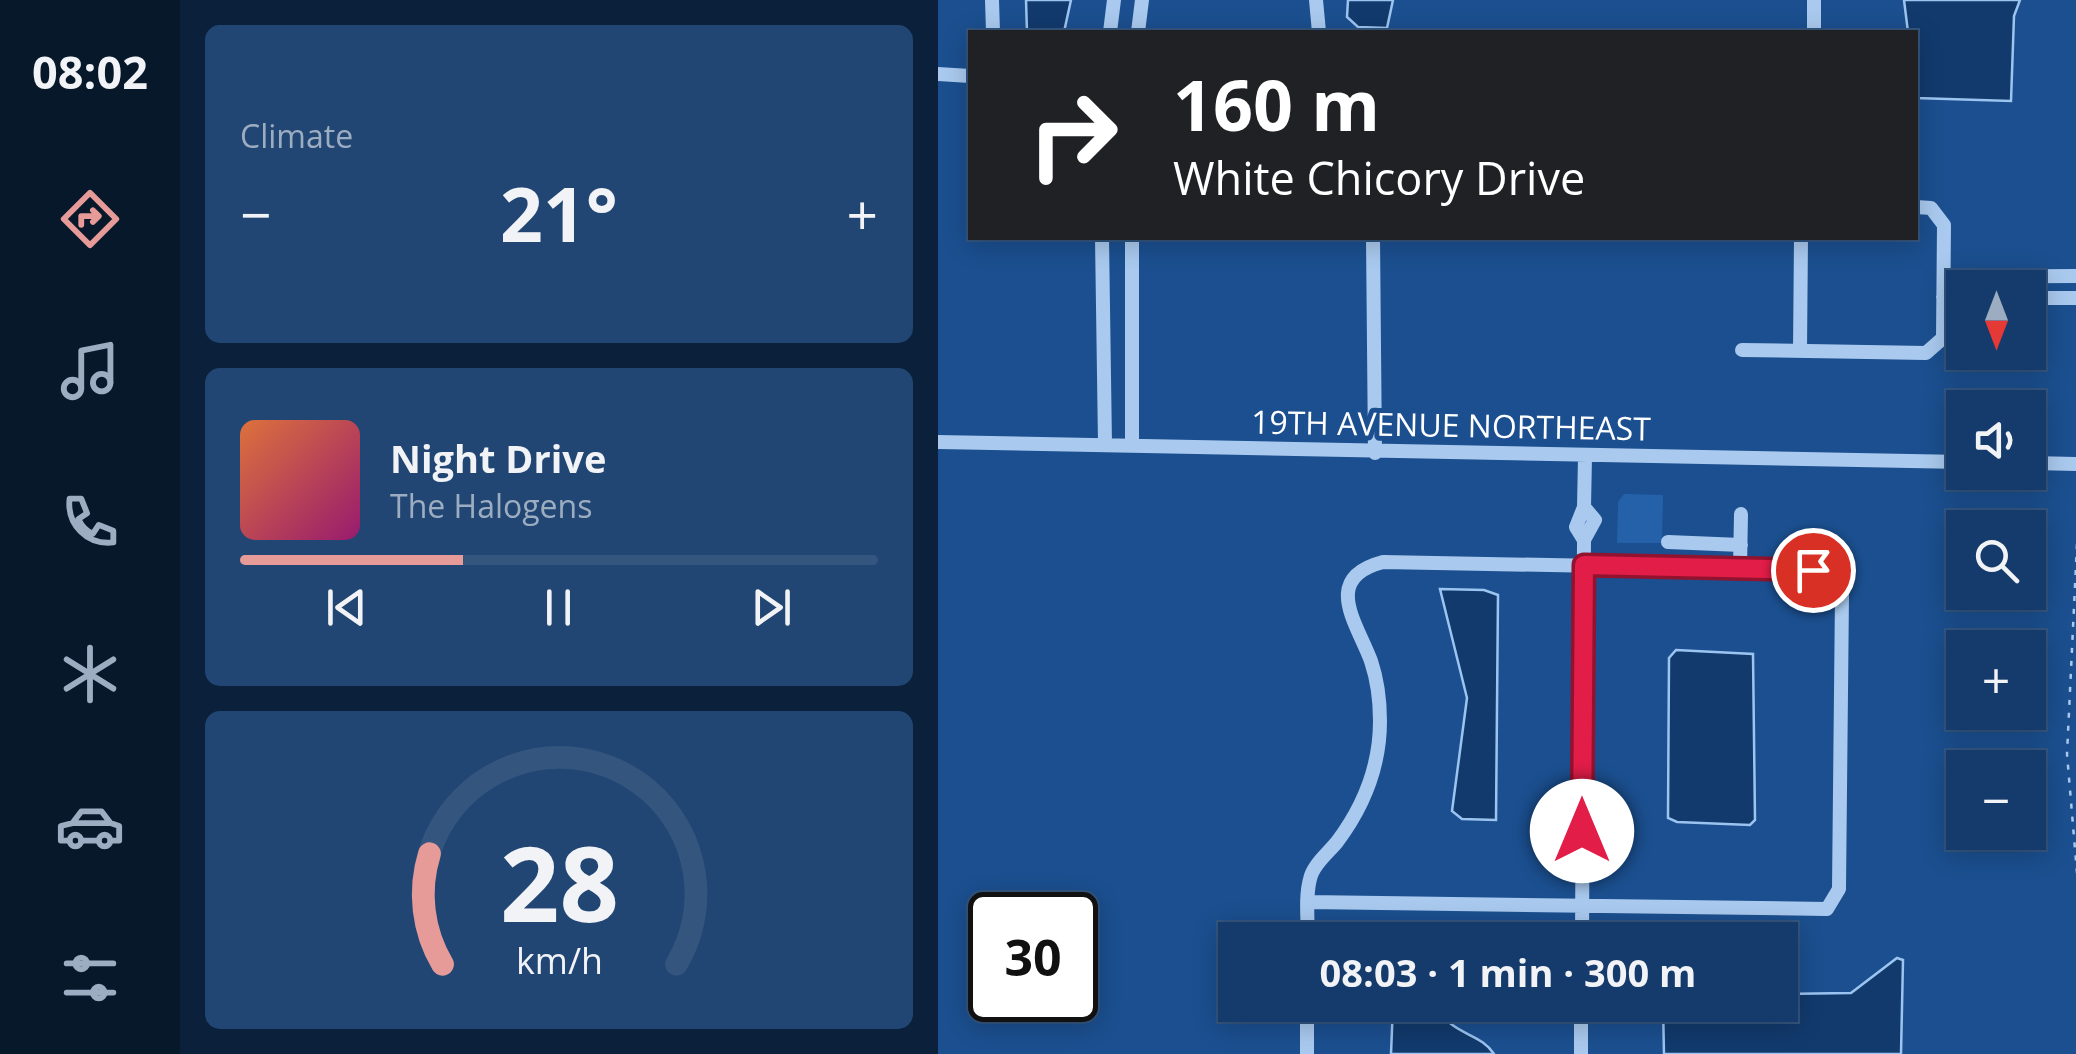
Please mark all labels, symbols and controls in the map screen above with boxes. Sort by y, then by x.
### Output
text: 08:02 [32,41,148,102]
text: 160 m [1173,56,1380,152]
icon: right [1008,70,1138,200]
text: Climate [240,114,353,157]
text: White Chicory Drive [1173,147,1585,208]
text: 21° [500,162,618,264]
text: − [240,176,271,251]
text: + [847,176,878,251]
icon: directions [55,184,125,254]
north arrow [1946,270,2046,370]
map controls [1946,270,2046,850]
icon: music [55,336,125,406]
button: sound [1946,390,2046,490]
street label: 19TH AVENUE NORTHEAST [1251,400,1652,449]
text: Night Drive [390,432,606,484]
text: The Halogens [390,484,592,527]
icon: phone [55,487,125,557]
button: search [1946,510,2046,610]
pin [1771,528,1856,613]
icon: arrive [1786,543,1841,598]
icon: previous [319,580,374,635]
icon: pause [531,580,586,635]
icon: next [744,580,799,635]
button: + [1946,630,2046,730]
icon: climate [55,639,125,709]
button: − [1946,750,2046,850]
position arrow [1530,779,1634,883]
icon: car [55,791,125,861]
text: 28 [500,811,618,952]
speed limit sign: 30 [968,892,1098,1022]
text: km/h [516,936,602,984]
icon: filters [55,943,125,1013]
text: 08:03 · 1 min · 300 m [1320,946,1696,998]

